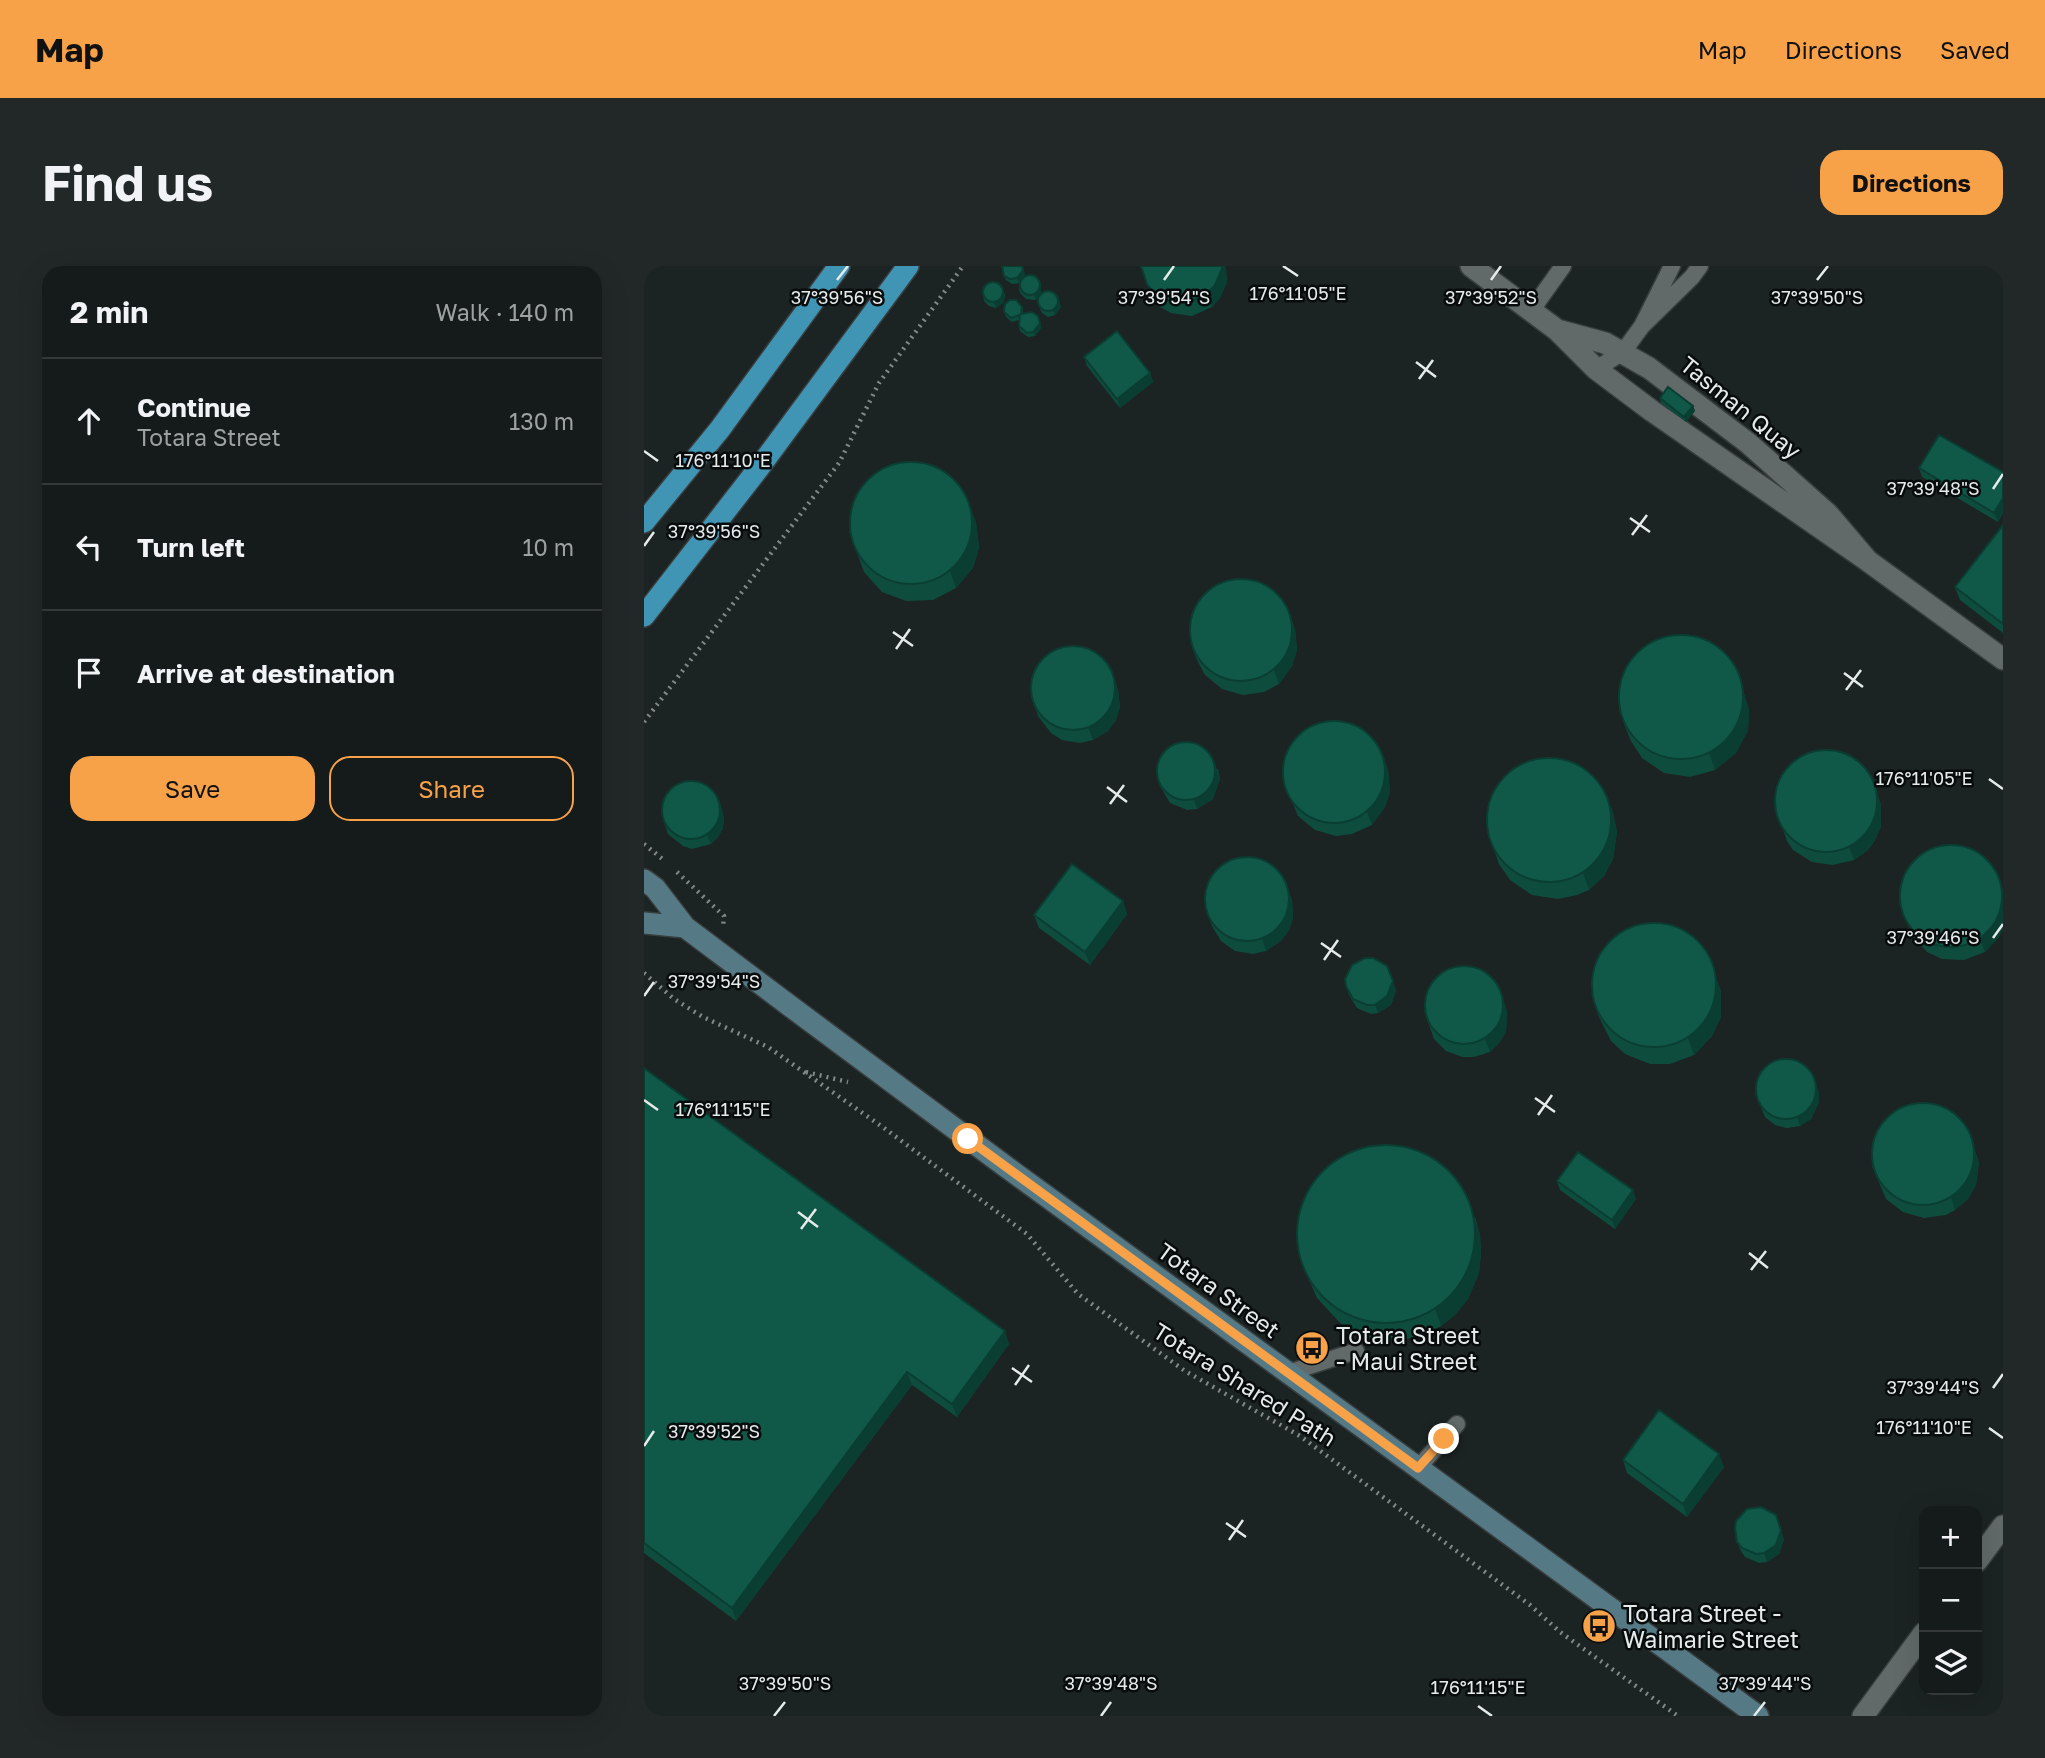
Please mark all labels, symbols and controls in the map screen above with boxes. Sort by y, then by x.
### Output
text: Map [35,30,104,69]
text: Map [1698,35,1747,64]
text: Directions [1785,35,1902,64]
text: Saved [1940,35,2010,64]
button: Directions [1820,150,2003,215]
text: Find us [42,153,213,212]
text: 176°11'05"E [1249,282,1347,304]
text: 37°39'56"S [791,286,883,308]
text: 37°39'54"S [1118,286,1210,308]
text: 37°39'52"S [1445,286,1537,308]
text: 37°39'50"S [1771,286,1863,308]
text: 2 min [70,294,148,330]
text: Walk · 140 m [436,298,574,326]
street label: Tasman Quay [1675,350,1807,464]
text: Continue [137,392,251,423]
icon: ahead [70,402,108,440]
text: 130 m [509,407,574,435]
text: Totara Street [137,423,281,451]
text: 176°11'10"E [675,449,771,471]
text: 37°39'48"S [1887,477,1979,499]
text: 37°39'56"S [668,520,760,542]
icon: left [70,528,108,566]
text: Turn left [137,532,245,563]
text: 10 m [522,533,574,561]
icon: arrive [70,654,108,692]
text: Arrive at destination [137,658,395,689]
button: Save [70,756,315,821]
button: Share [329,756,574,821]
text: 176°11'05"E [1875,767,1973,789]
text: 37°39'46"S [1887,926,1979,948]
text: 37°39'54"S [668,970,760,992]
text: 176°11'15"E [676,1098,770,1120]
route start [952,1123,983,1154]
street label: Totara Street [1153,1236,1285,1344]
street label: Totara Shared Path [1148,1316,1342,1452]
place label: Totara Street - Maui Street [1336,1321,1480,1375]
bus stop icon: Totara Street - Maui Street [1293,1329,1331,1367]
text: 37°39'44"S [1887,1376,1979,1398]
text: 176°11'10"E [1876,1416,1972,1438]
text: 37°39'52"S [668,1420,760,1442]
route end [1428,1423,1459,1454]
map controls [1919,1506,1982,1695]
button: + [1919,1506,1982,1569]
button: − [1919,1569,1982,1632]
place label: Totara Street - Waimarie Street [1623,1599,1799,1653]
bus stop icon: Totara Street - Waimarie Street [1580,1607,1618,1645]
button: layers [1919,1632,1982,1695]
text: 37°39'50"S [739,1672,831,1694]
text: 37°39'48"S [1065,1672,1157,1694]
text: 37°39'44"S [1719,1672,1811,1694]
text: 176°11'15"E [1431,1676,1525,1698]

